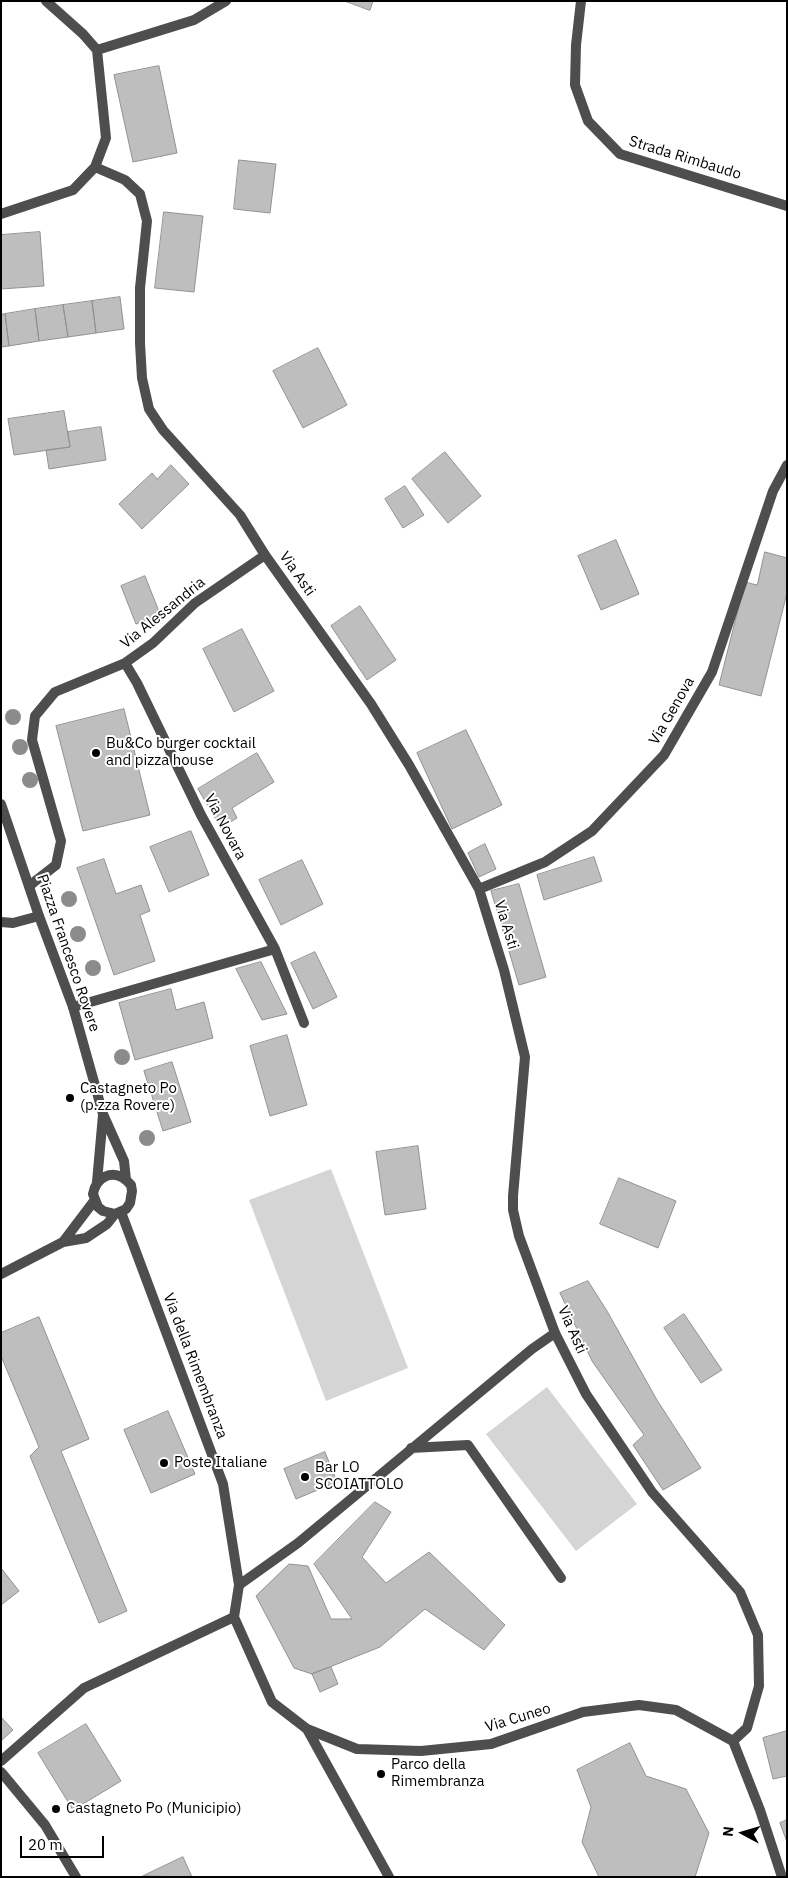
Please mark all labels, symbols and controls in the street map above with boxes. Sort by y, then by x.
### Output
street label: Strada Rimbaudo [627,132,743,184]
street label: Via Asti [275,548,319,600]
street label: Via Alessandria [117,573,209,653]
street label: Via Genova [645,674,699,748]
place label: Bu&Co burger cocktail and pizza house [106,735,256,770]
marker: Bu&Co burger cocktail and pizza house [90,747,102,759]
street label: Via Novara [200,791,250,863]
street label: Piazza Francesco Rovere [33,872,103,1034]
street label: Via Asti [490,898,522,952]
place label: Castagneto Po (p.zza Rovere) [80,1080,177,1115]
marker: Castagneto Po (p.zza Rovere) [64,1092,76,1104]
street label: Via della Rimembranza [159,1291,231,1441]
street label: Via Asti [554,1303,590,1357]
place label: Poste Italiane [174,1454,267,1472]
marker: Poste Italiane [158,1457,170,1469]
place label: Bar LO SCOIATTOLO [315,1459,404,1494]
marker: Bar LO SCOIATTOLO [299,1471,311,1483]
street label: Via Cuneo [483,1700,553,1736]
place label: Parco della Rimembranza [391,1756,484,1791]
marker: Parco della Rimembranza [375,1768,387,1780]
place label: Castagneto Po (Municipio) [66,1800,242,1818]
marker: Castagneto Po (Municipio) [50,1803,62,1815]
north arrow [718,1808,768,1858]
text: N [719,1825,738,1837]
scale bar [22,1826,106,1858]
text: 20 m [28,1835,63,1854]

